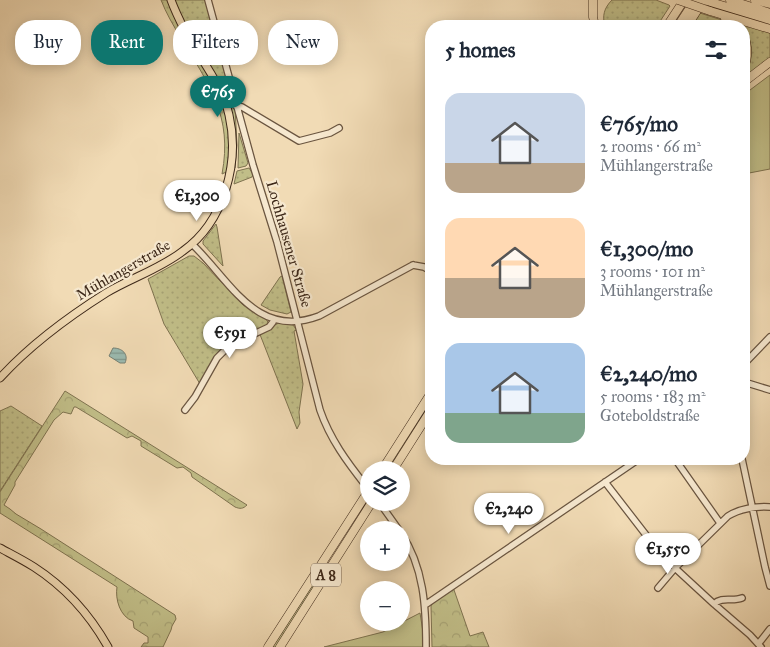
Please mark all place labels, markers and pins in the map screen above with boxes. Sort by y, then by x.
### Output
pin: €765 [188,76,248,118]
pin: €1,300 [156,180,238,222]
pin: €591 [200,316,260,359]
pin: €2,240 [468,492,550,535]
pin: €1,550 [627,532,709,575]

